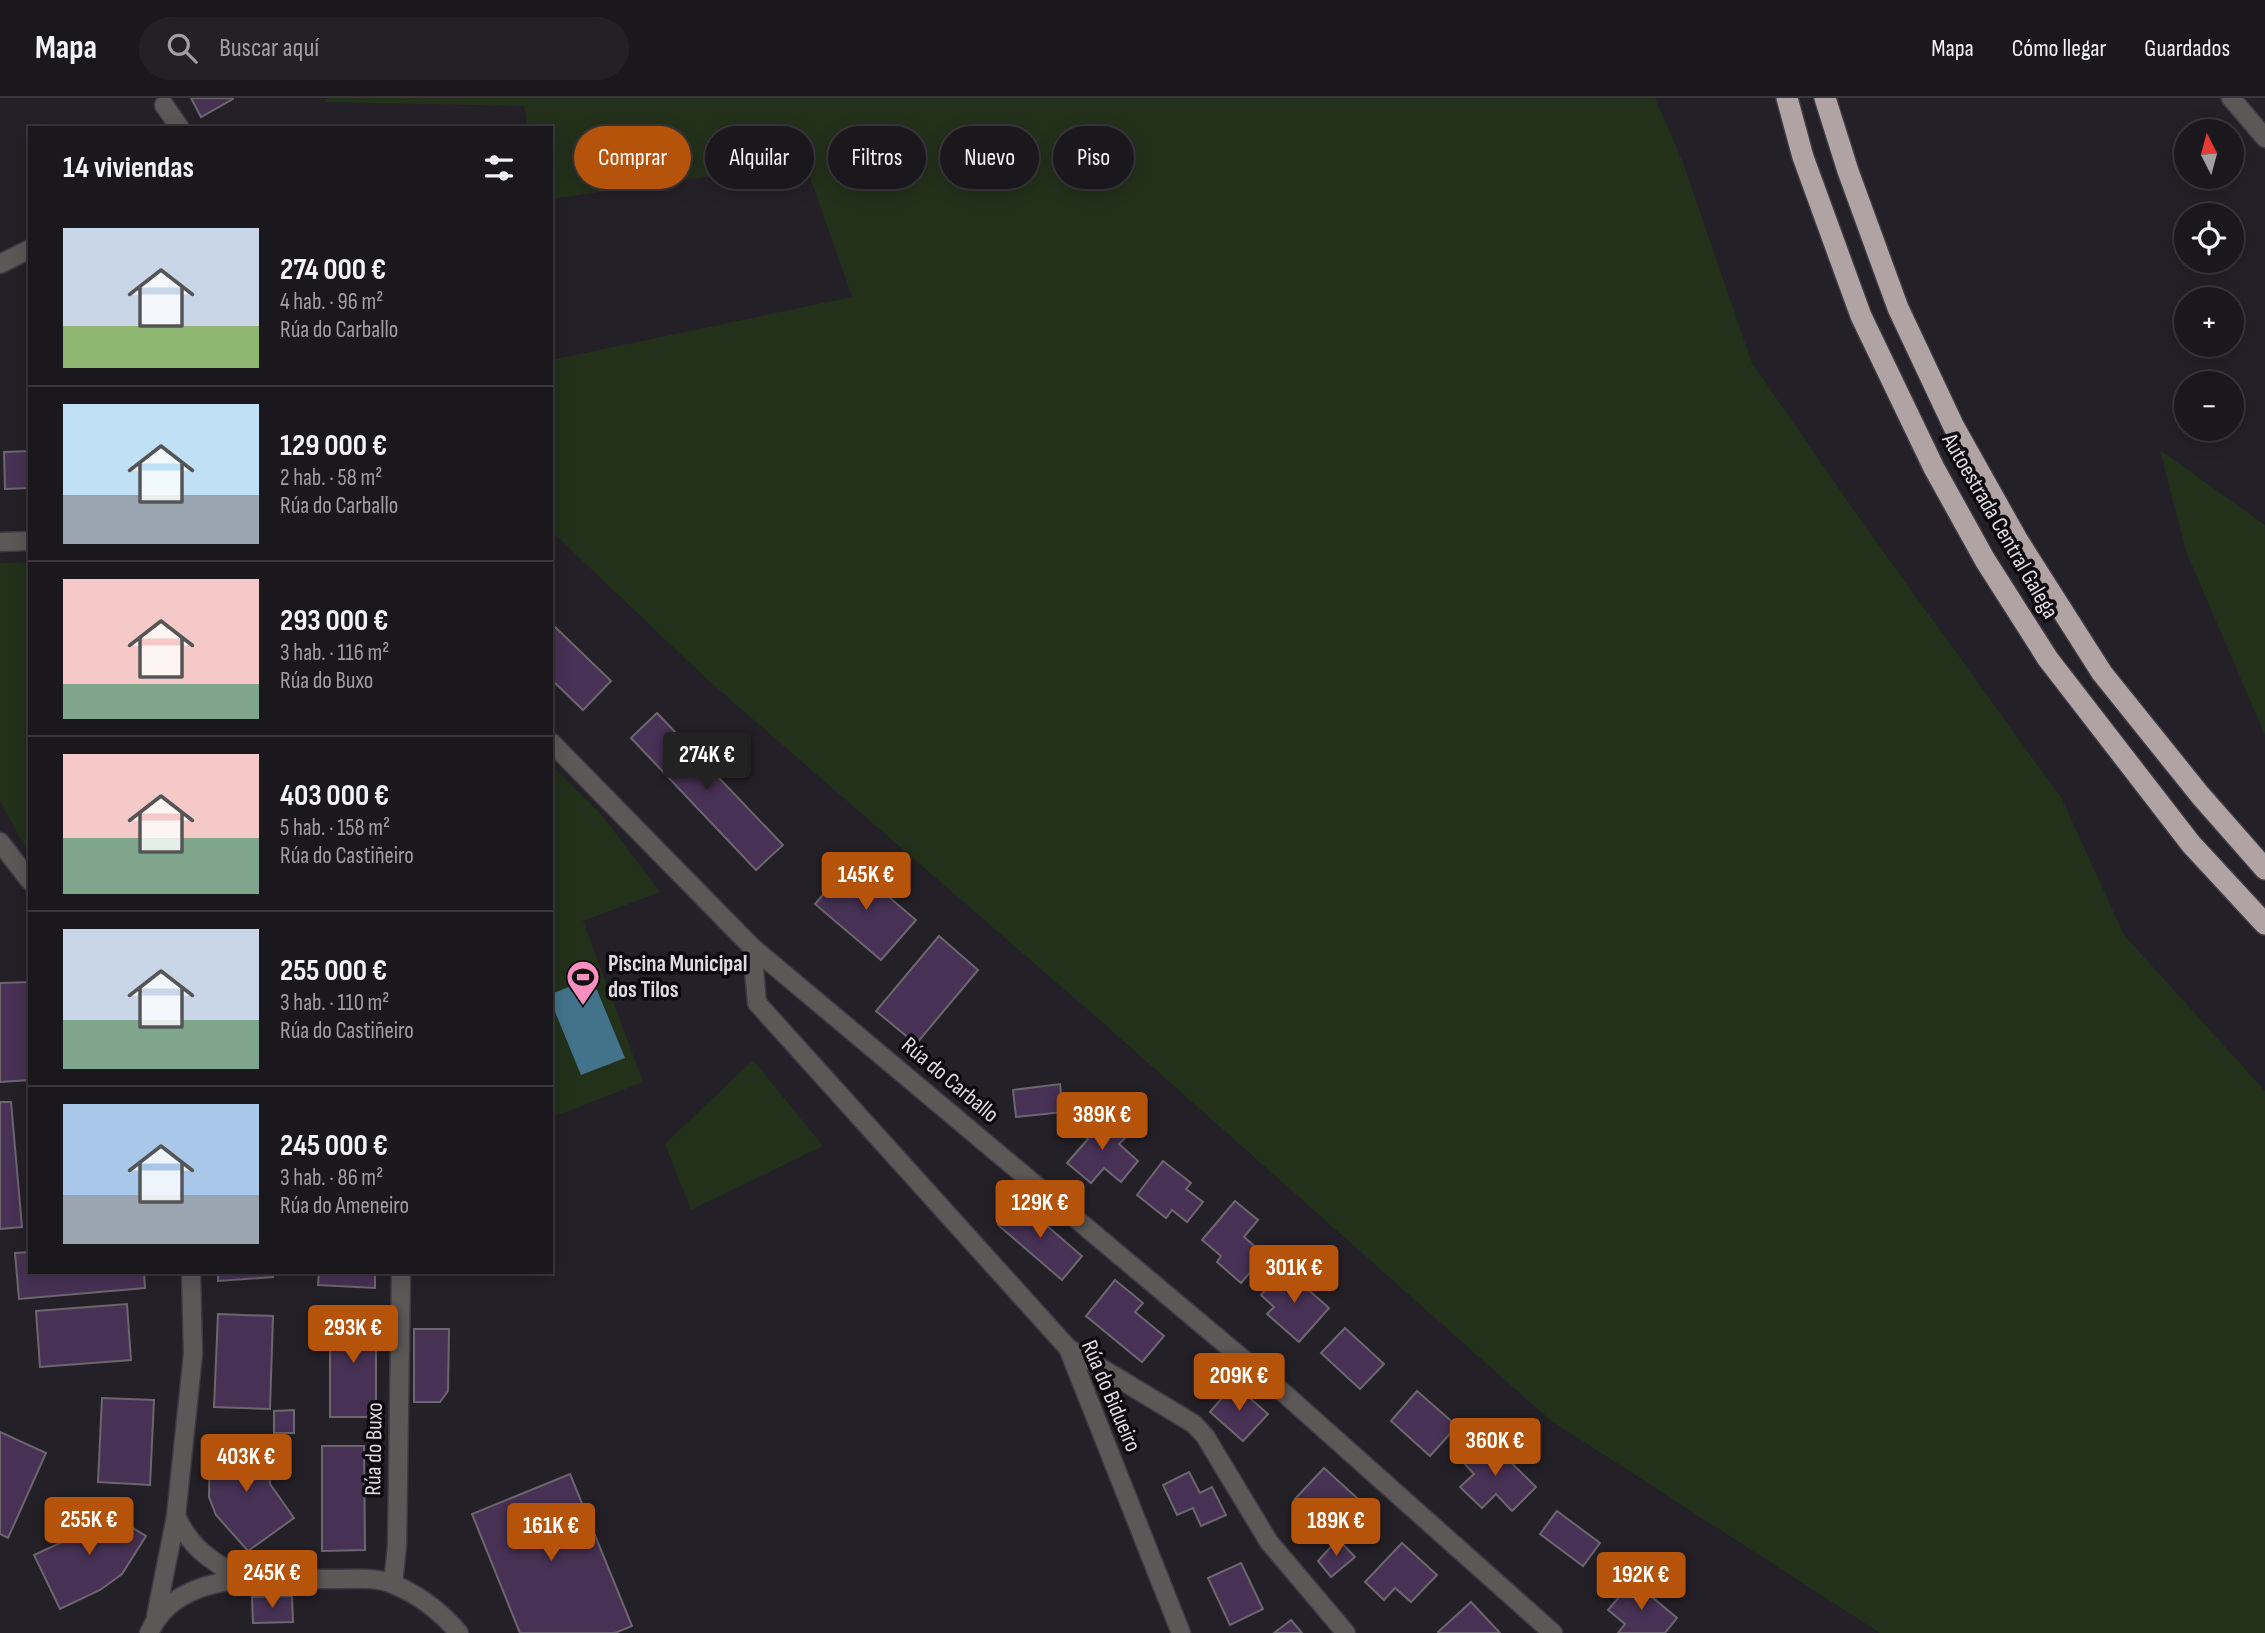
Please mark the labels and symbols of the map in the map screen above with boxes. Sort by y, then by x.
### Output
north arrow [2174,119,2244,189]
street label: Autoestrada Central Galega [1935,428,2064,624]
pin: 274K € [650,732,764,792]
pin: 145K € [809,852,923,912]
place label: Piscina Municipal dos Tilos [608,950,747,1004]
sports icon: Piscina Municipal dos Tilos [564,958,602,1007]
street label: Rúa do Carballo [896,1031,1004,1129]
pin: 389K € [1045,1093,1159,1152]
pin: 129K € [983,1180,1097,1240]
pin: 301K € [1237,1246,1351,1305]
pin: 293K € [296,1306,410,1365]
street label: Rúa do Bidueiro [1075,1336,1147,1456]
pin: 209K € [1182,1354,1296,1413]
street label: Rúa do Buxo [359,1402,389,1496]
pin: 360K € [1438,1418,1552,1478]
pin: 403K € [189,1434,303,1494]
pin: 255K € [32,1498,146,1557]
pin: 189K € [1279,1498,1393,1558]
pin: 161K € [494,1504,608,1563]
pin: 245K € [215,1550,329,1610]
pin: 192K € [1584,1552,1698,1612]

